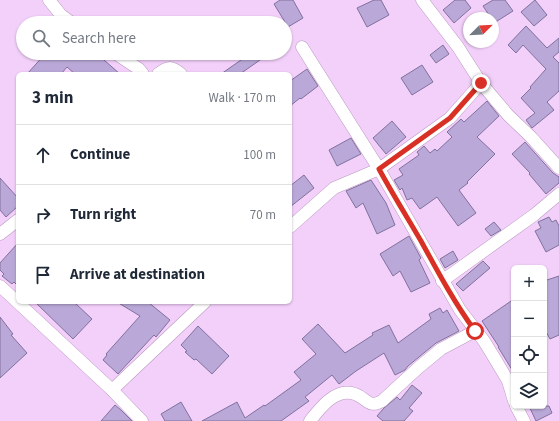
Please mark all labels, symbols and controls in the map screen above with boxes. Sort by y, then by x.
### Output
north arrow [463,12,499,48]
search box [16,16,292,60]
icon: search [30,27,52,49]
text: Search here [62,28,136,49]
route end [472,74,490,92]
text: 3 min [32,86,73,110]
text: Walk · 170 m [208,89,276,107]
icon: ahead [32,144,54,166]
text: Continue [70,144,130,165]
text: 100 m [243,146,276,164]
icon: right [32,204,54,226]
text: Turn right [70,204,136,225]
text: 70 m [250,206,276,224]
icon: arrive [32,264,54,286]
text: Arrive at destination [70,264,205,285]
map controls [511,265,547,409]
button: + [511,265,547,301]
button: − [511,301,547,337]
route start [466,322,484,340]
button: locate [511,337,547,373]
button: layers [511,373,547,409]

